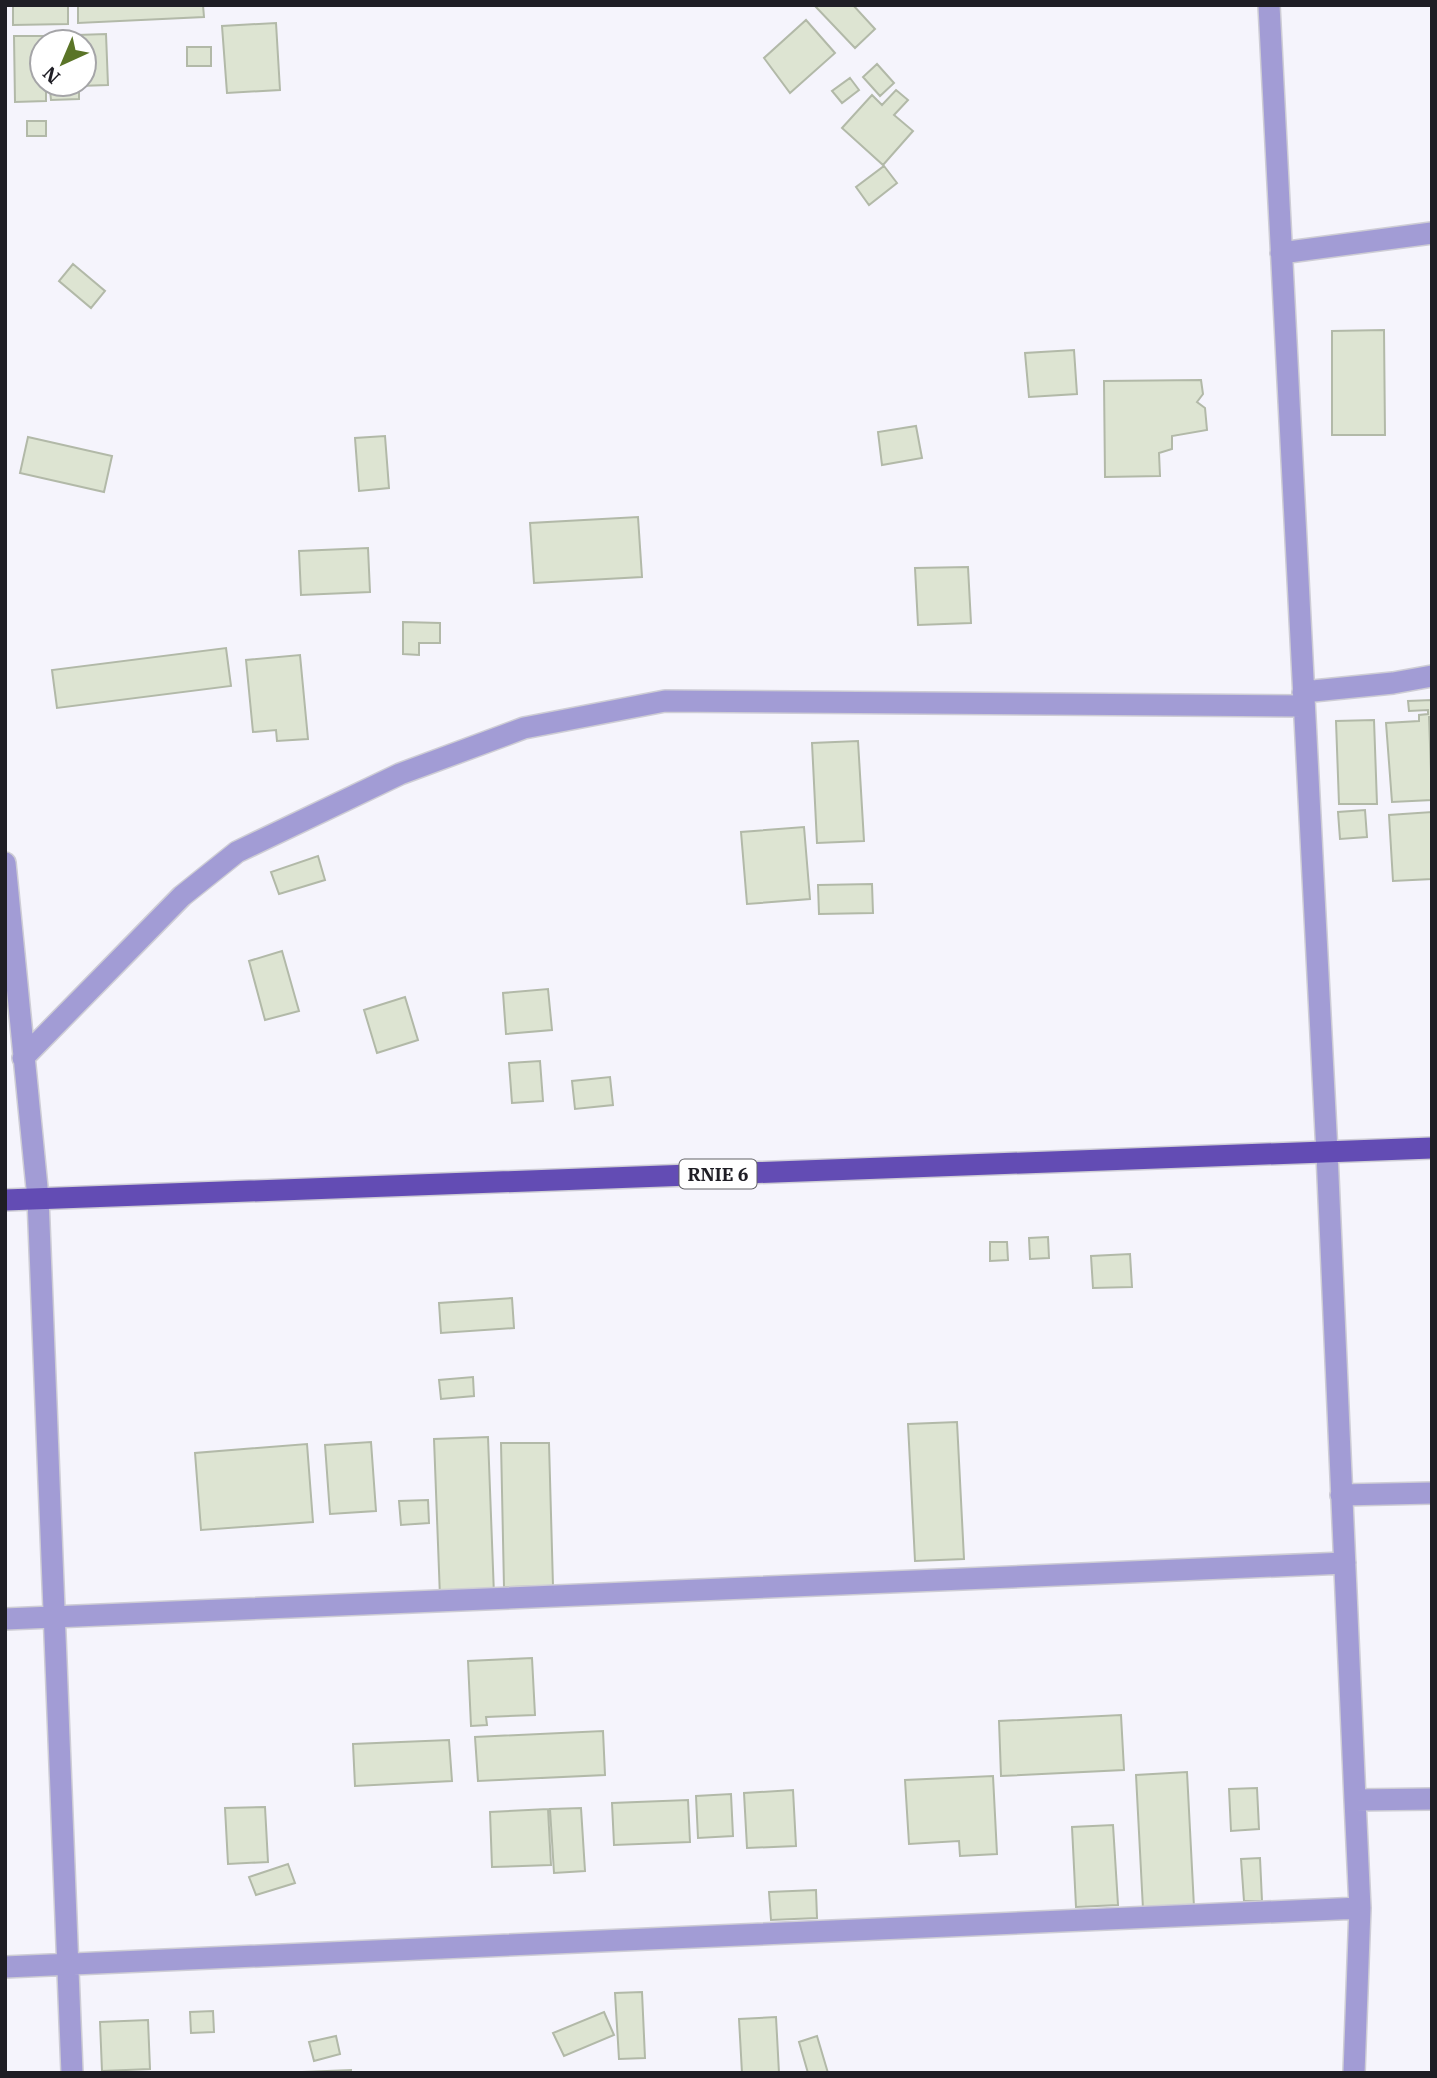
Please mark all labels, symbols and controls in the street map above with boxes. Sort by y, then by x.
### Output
north arrow [28,28,98,98]
text: N [37,61,65,89]
road number: RNIE 6 [680,1160,756,1189]

